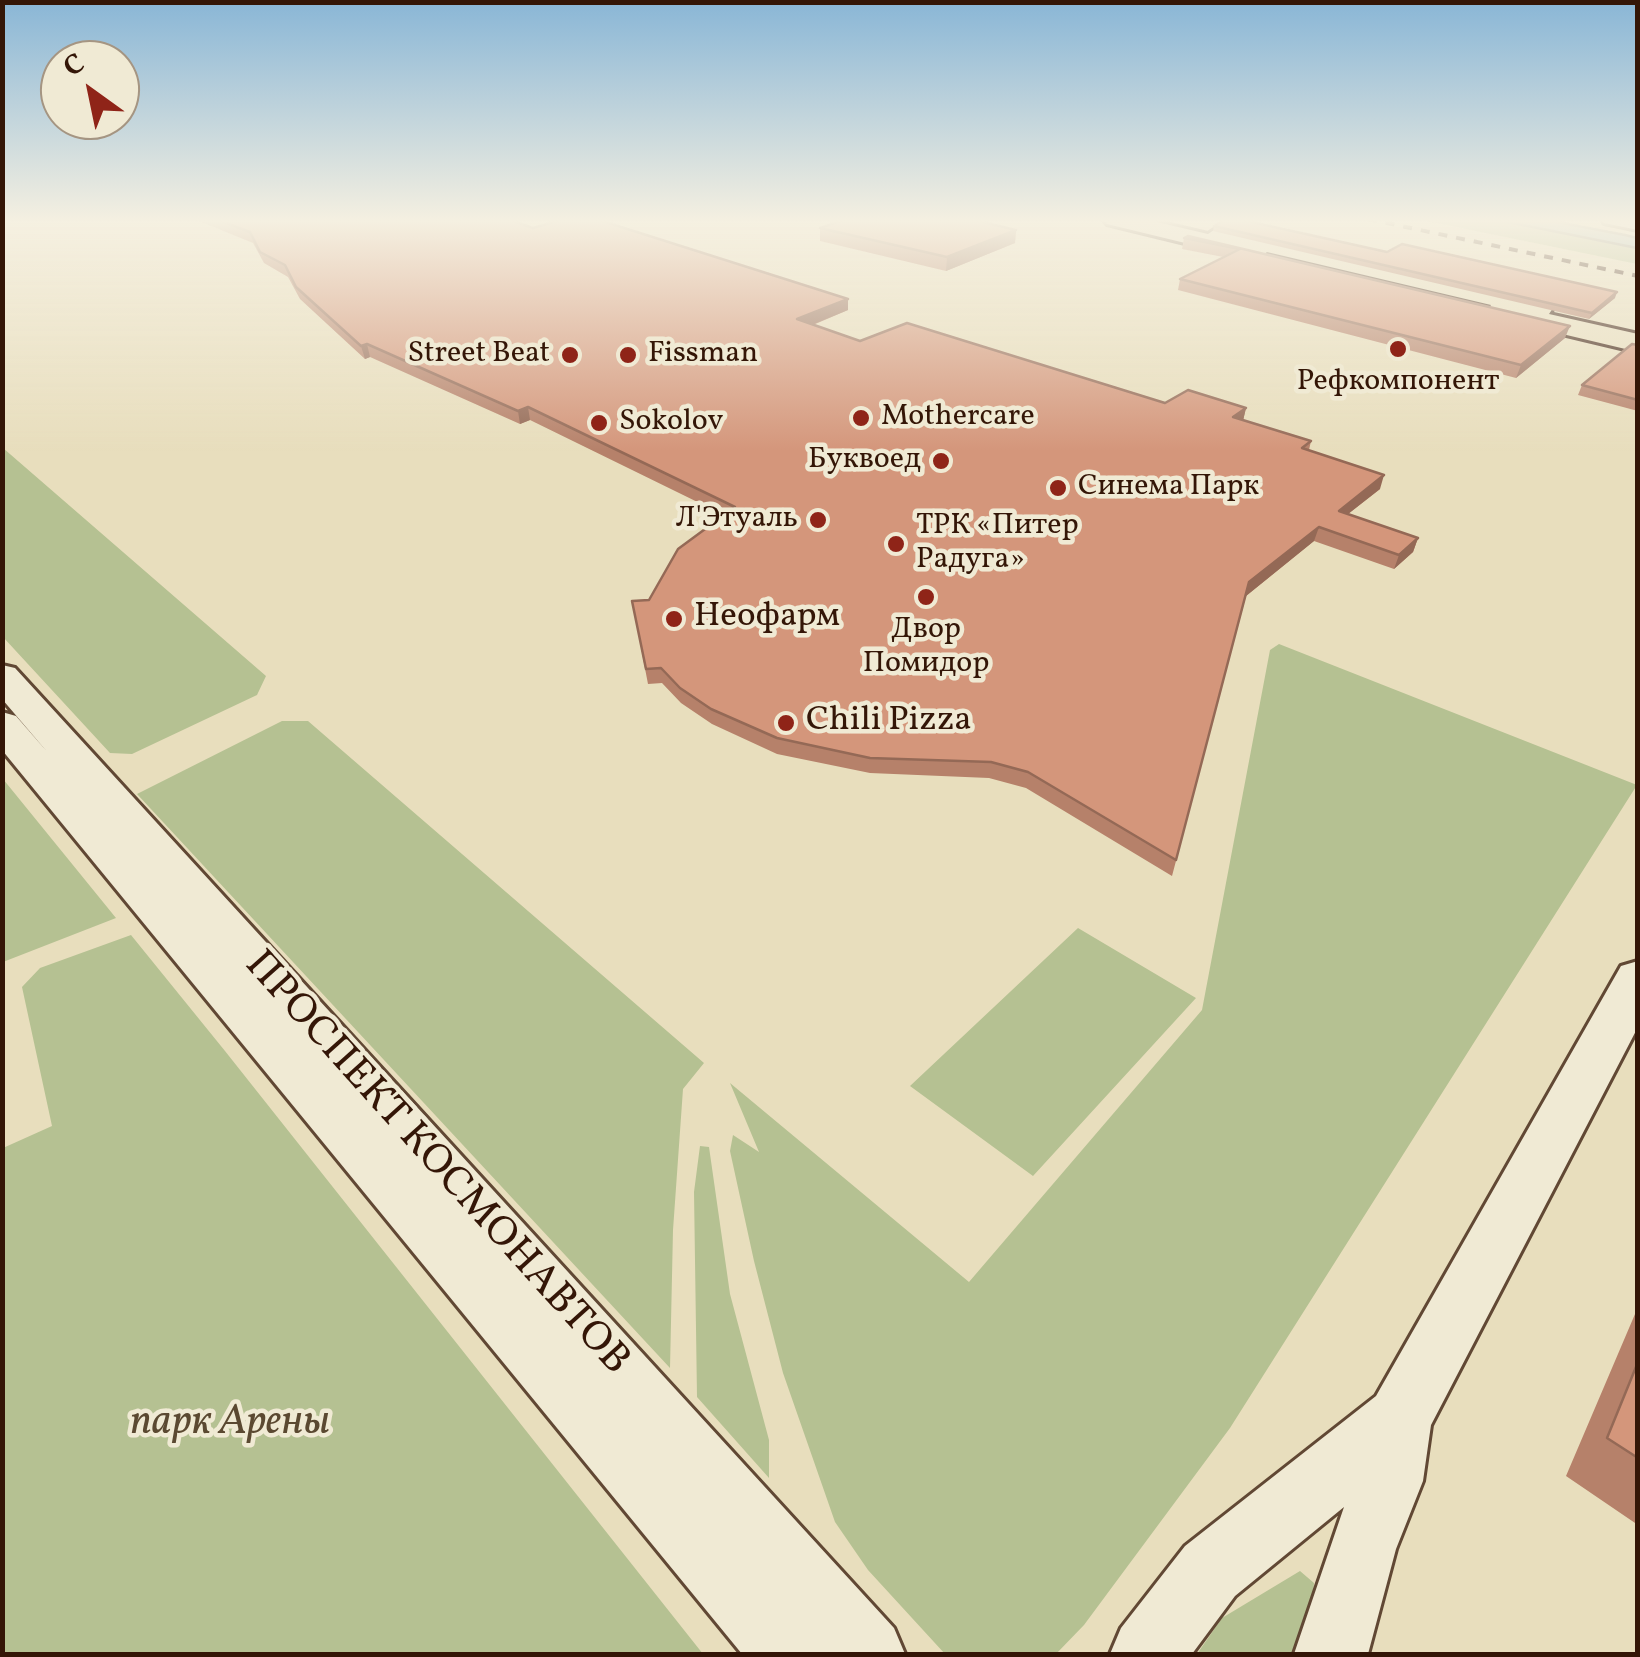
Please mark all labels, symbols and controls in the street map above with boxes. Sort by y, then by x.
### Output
north arrow [40,40,140,140]
text: С [56,45,93,87]
place label: Street Beat [407,337,550,373]
place label: Fissman [648,337,758,373]
marker: Рефкомпонент [1387,338,1409,360]
marker: Street Beat [559,344,581,366]
marker: Fissman [617,344,639,366]
place label: Рефкомпонент [1297,365,1499,401]
place label: Mothercare [881,400,1035,436]
place label: Sokolov [619,405,723,441]
marker: Mothercare [850,407,872,429]
marker: Sokolov [588,412,610,434]
place label: Буквоед [808,443,921,479]
marker: Буквоед [930,450,952,472]
place label: Синема Парк [1078,470,1259,506]
marker: Синема Парк [1047,477,1069,499]
place label: Л'Этуаль [675,502,798,538]
marker: Л'Этуаль [807,509,829,531]
place label: ТРК «Питер Радуга» [916,509,1079,580]
marker: ТРК «Питер Радуга» [885,533,907,555]
marker: Двор Помидор [915,586,937,608]
place label: Неофарм [694,598,840,640]
marker: Неофарм [663,608,685,630]
place label: Двор Помидор [863,613,989,684]
place label: Chili Pizza [806,702,972,744]
marker: Chili Pizza [775,712,797,734]
street label: ПРОСПЕКТ КОСМОНАВТОВ [231,943,639,1387]
park label: парк Арены [130,1400,330,1450]

